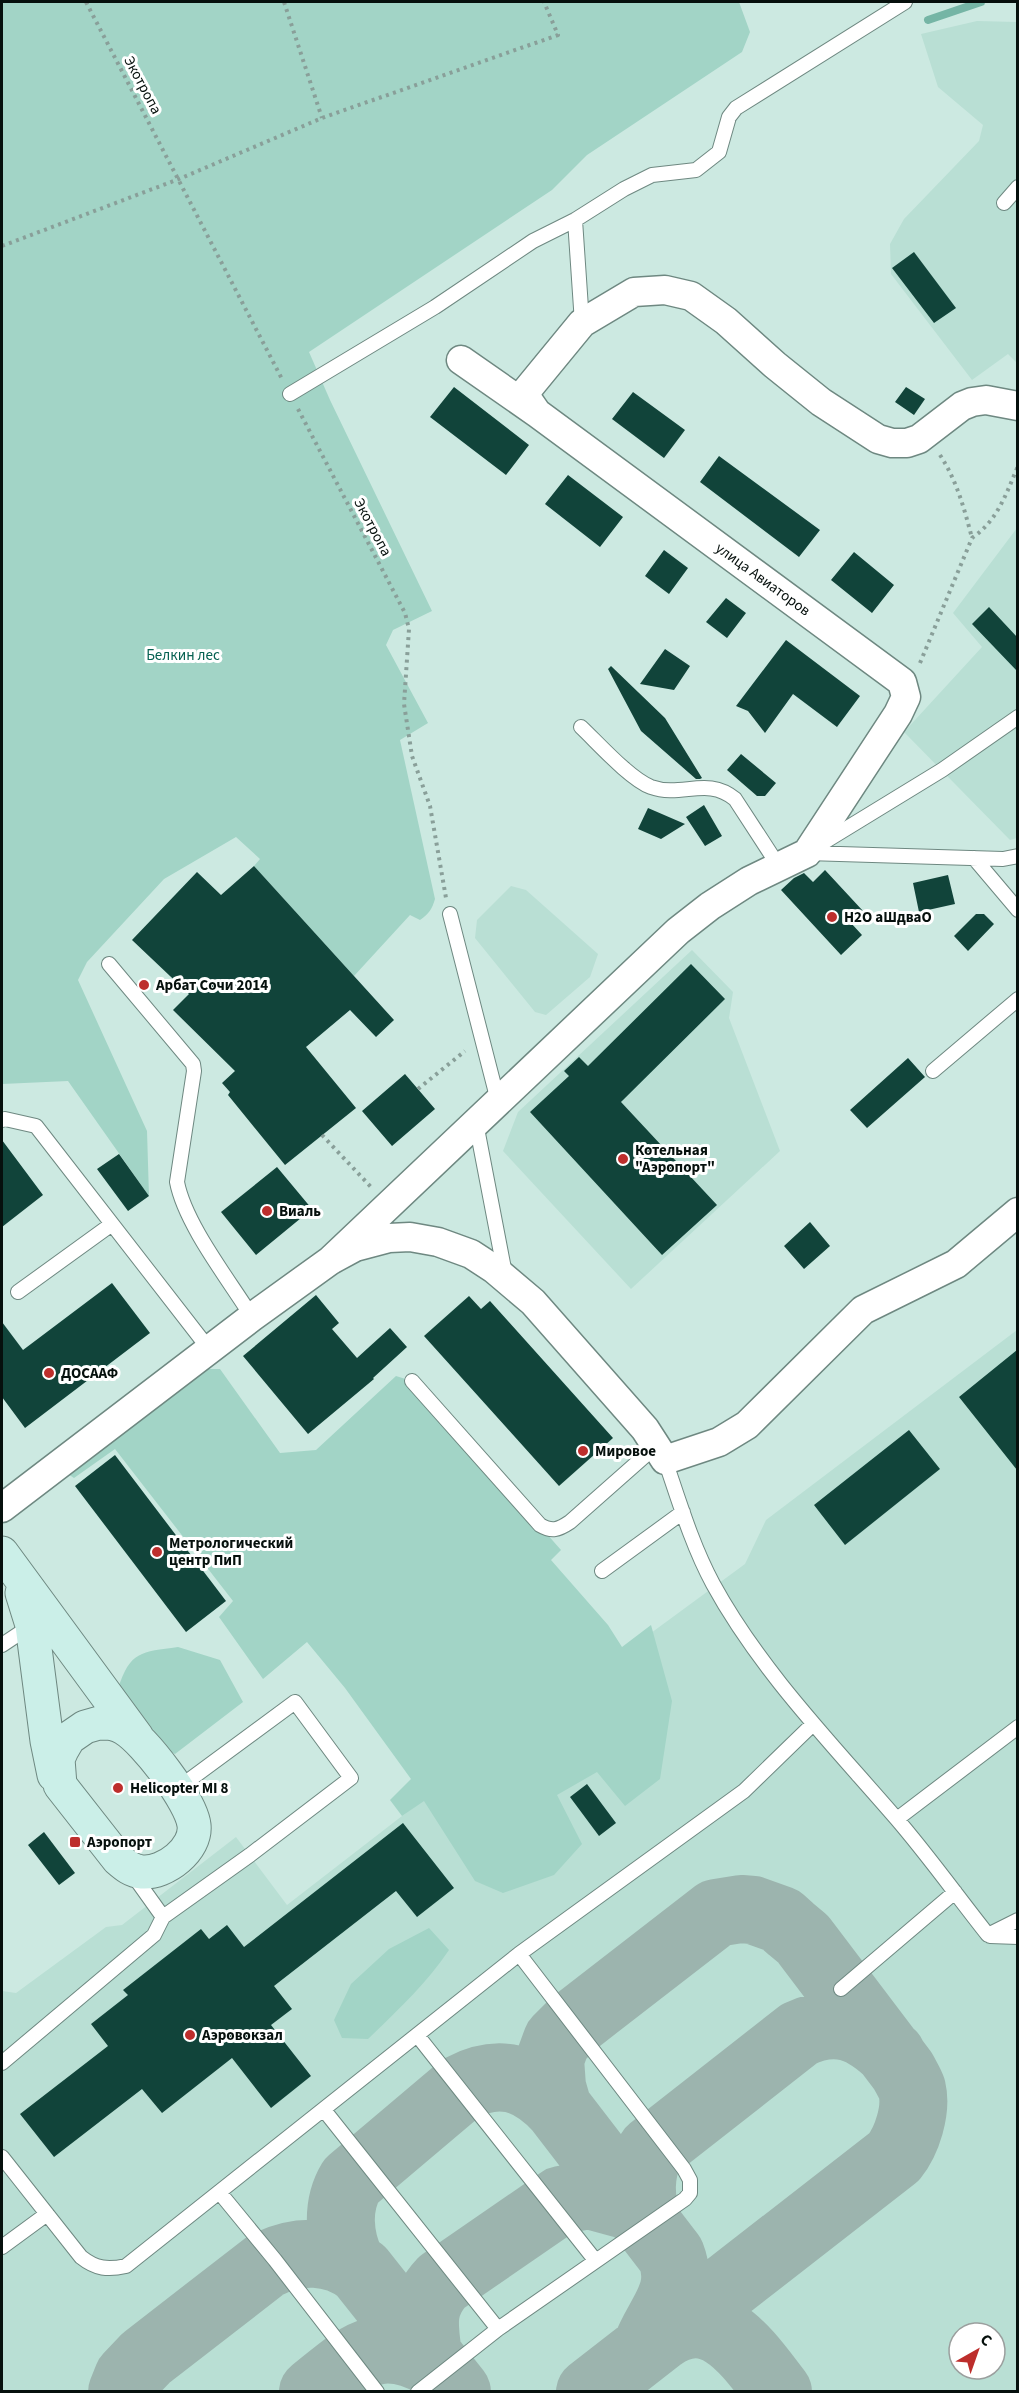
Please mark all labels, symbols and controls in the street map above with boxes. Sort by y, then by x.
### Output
street label: Экотропа [119,53,167,118]
street label: Экотропа [349,495,397,560]
street label: улица Авиаторов [711,538,815,621]
park label: Белкин лес [146,645,220,666]
place label: H2O аШдваО [844,907,932,928]
marker: H2O аШдваО [825,910,839,924]
place label: Арбат Сочи 2014 [155,975,268,996]
marker: Арбат Сочи 2014 [137,978,151,992]
place label: Котельная "Аэропорт" [635,1140,715,1178]
marker: Котельная "Аэропорт" [616,1152,630,1166]
place label: Виаль [279,1201,321,1222]
marker: Виаль [260,1204,274,1218]
place label: ДОСААФ [61,1363,118,1384]
marker: ДОСААФ [42,1366,56,1380]
place label: Мировое [595,1441,656,1462]
marker: Мировое [576,1444,590,1458]
place label: Метрологический центр ПиП [169,1533,293,1571]
marker: Метрологический центр ПиП [150,1545,164,1559]
place label: Helicopter MI 8 [130,1778,229,1799]
marker: Helicopter MI 8 [111,1781,125,1795]
place label: Аэропорт [86,1832,152,1853]
marker: Аэропорт [68,1835,82,1849]
place label: Аэровокзал [201,2025,283,2046]
marker: Аэровокзал [183,2028,197,2042]
north arrow [947,2321,1007,2381]
text: С [975,2329,997,2352]

